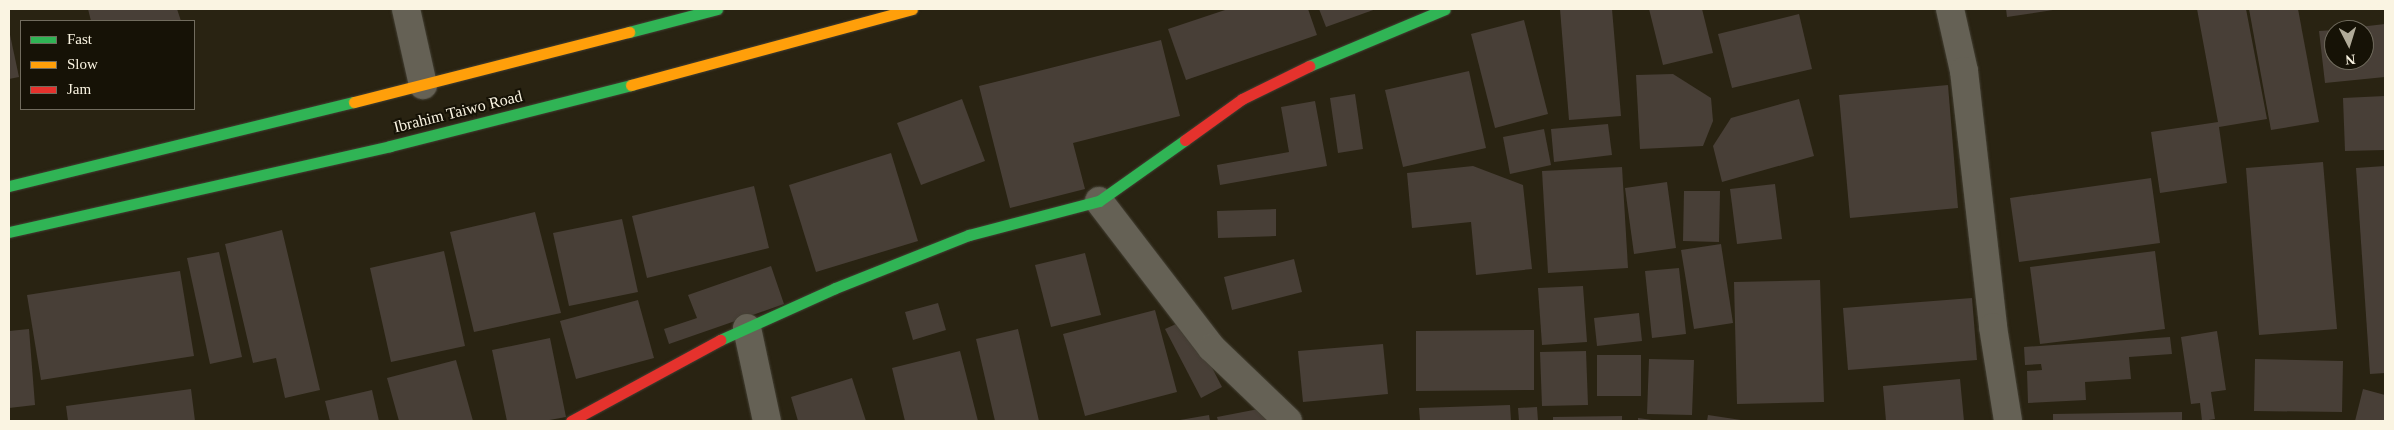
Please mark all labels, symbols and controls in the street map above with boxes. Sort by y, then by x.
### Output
legend [20,20,195,110]
north arrow [2324,20,2374,70]
text: Fast [67,31,92,47]
text: N [2345,52,2356,67]
text: Slow [67,56,98,72]
text: Jam [67,81,91,97]
street label: Ibrahim Taiwo Road [392,87,524,137]

